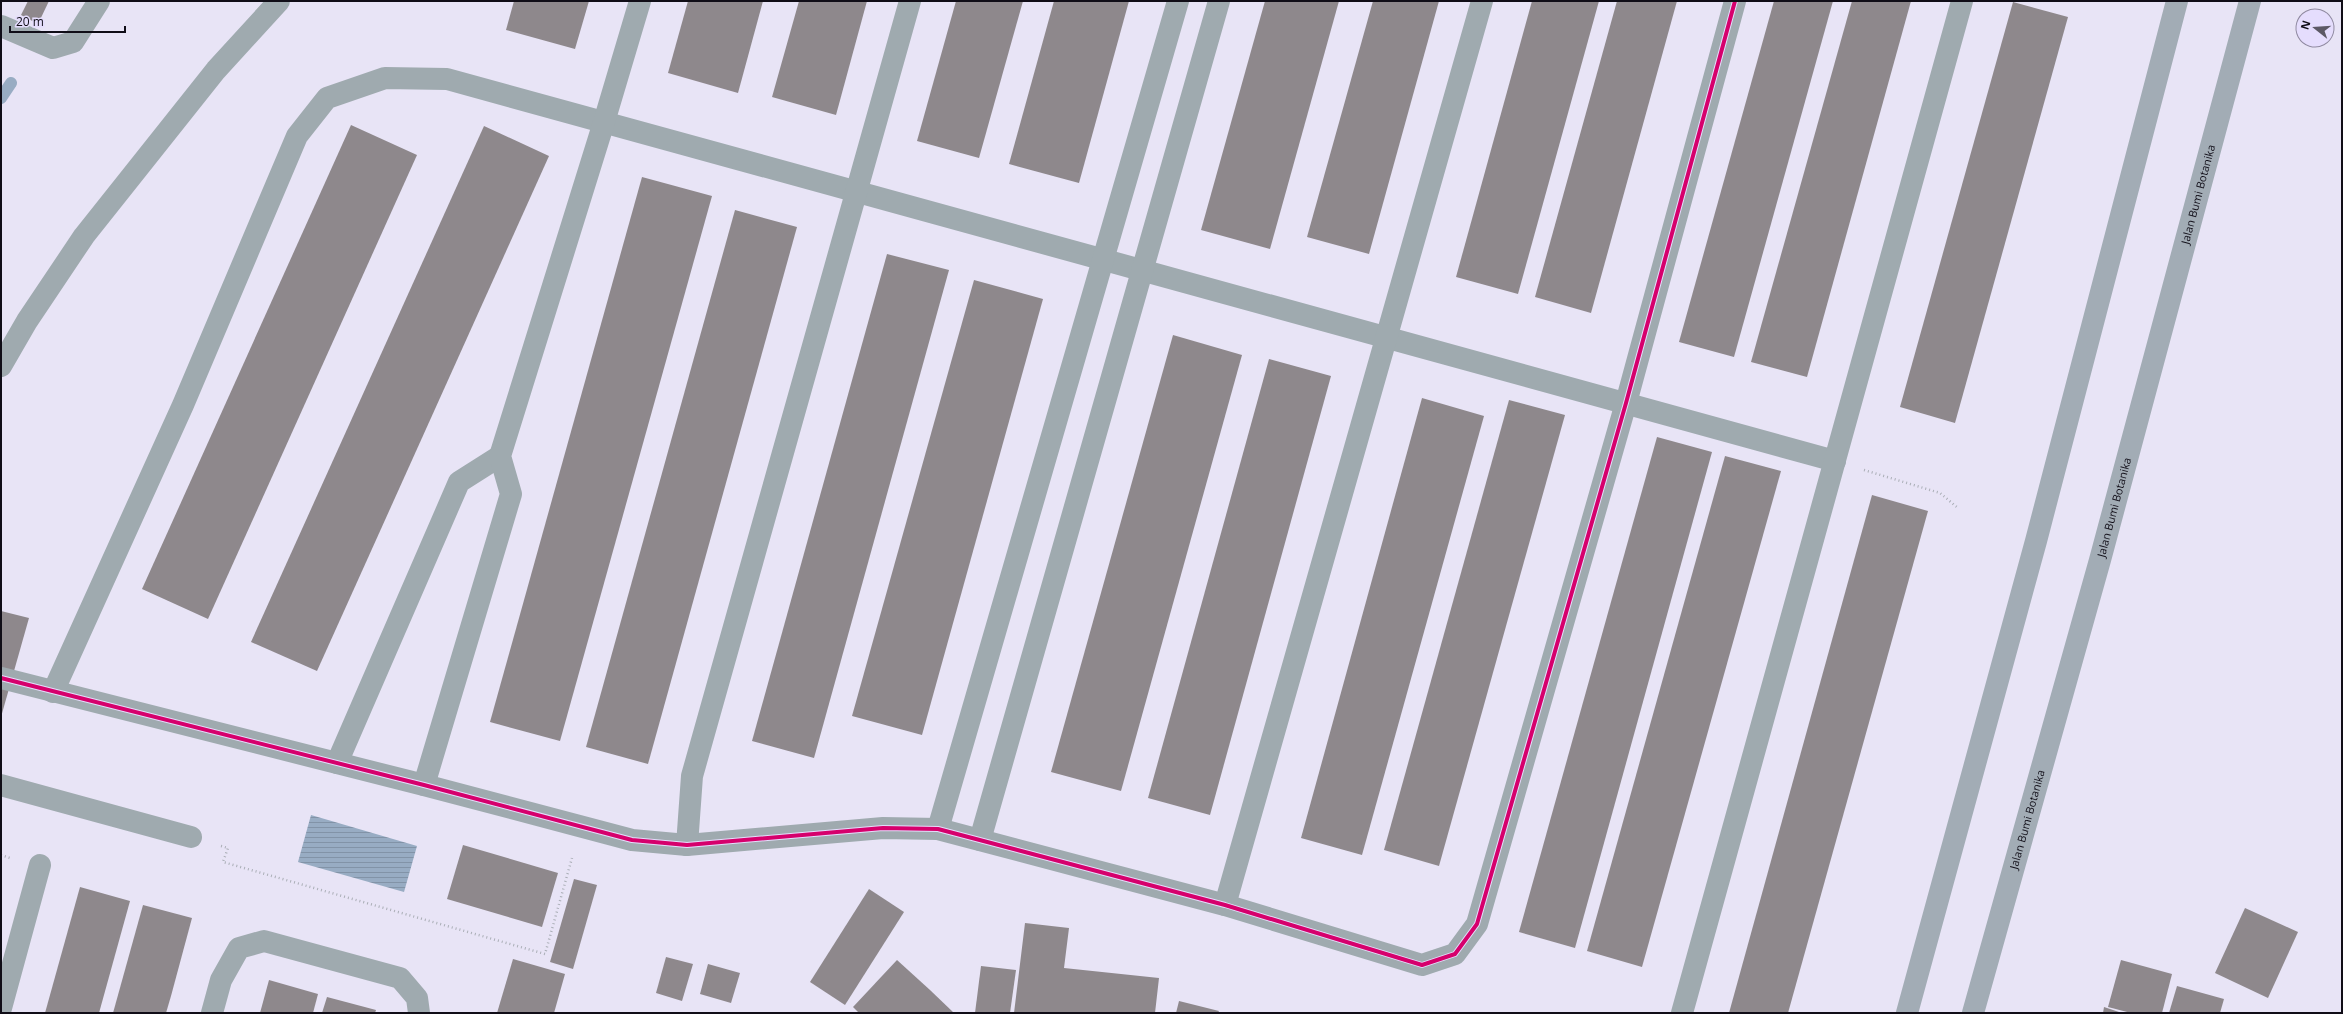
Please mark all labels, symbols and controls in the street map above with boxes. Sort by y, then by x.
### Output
scale bar [10,8,125,34]
north arrow [2295,8,2335,48]
text: 20 m [16,13,44,30]
text: N [2296,18,2313,31]
street label: Jalan Bumi Botanika [2177,143,2218,247]
street label: Jalan Bumi Botanika [2093,456,2134,560]
street label: Jalan Bumi Botanika [2005,768,2048,872]

